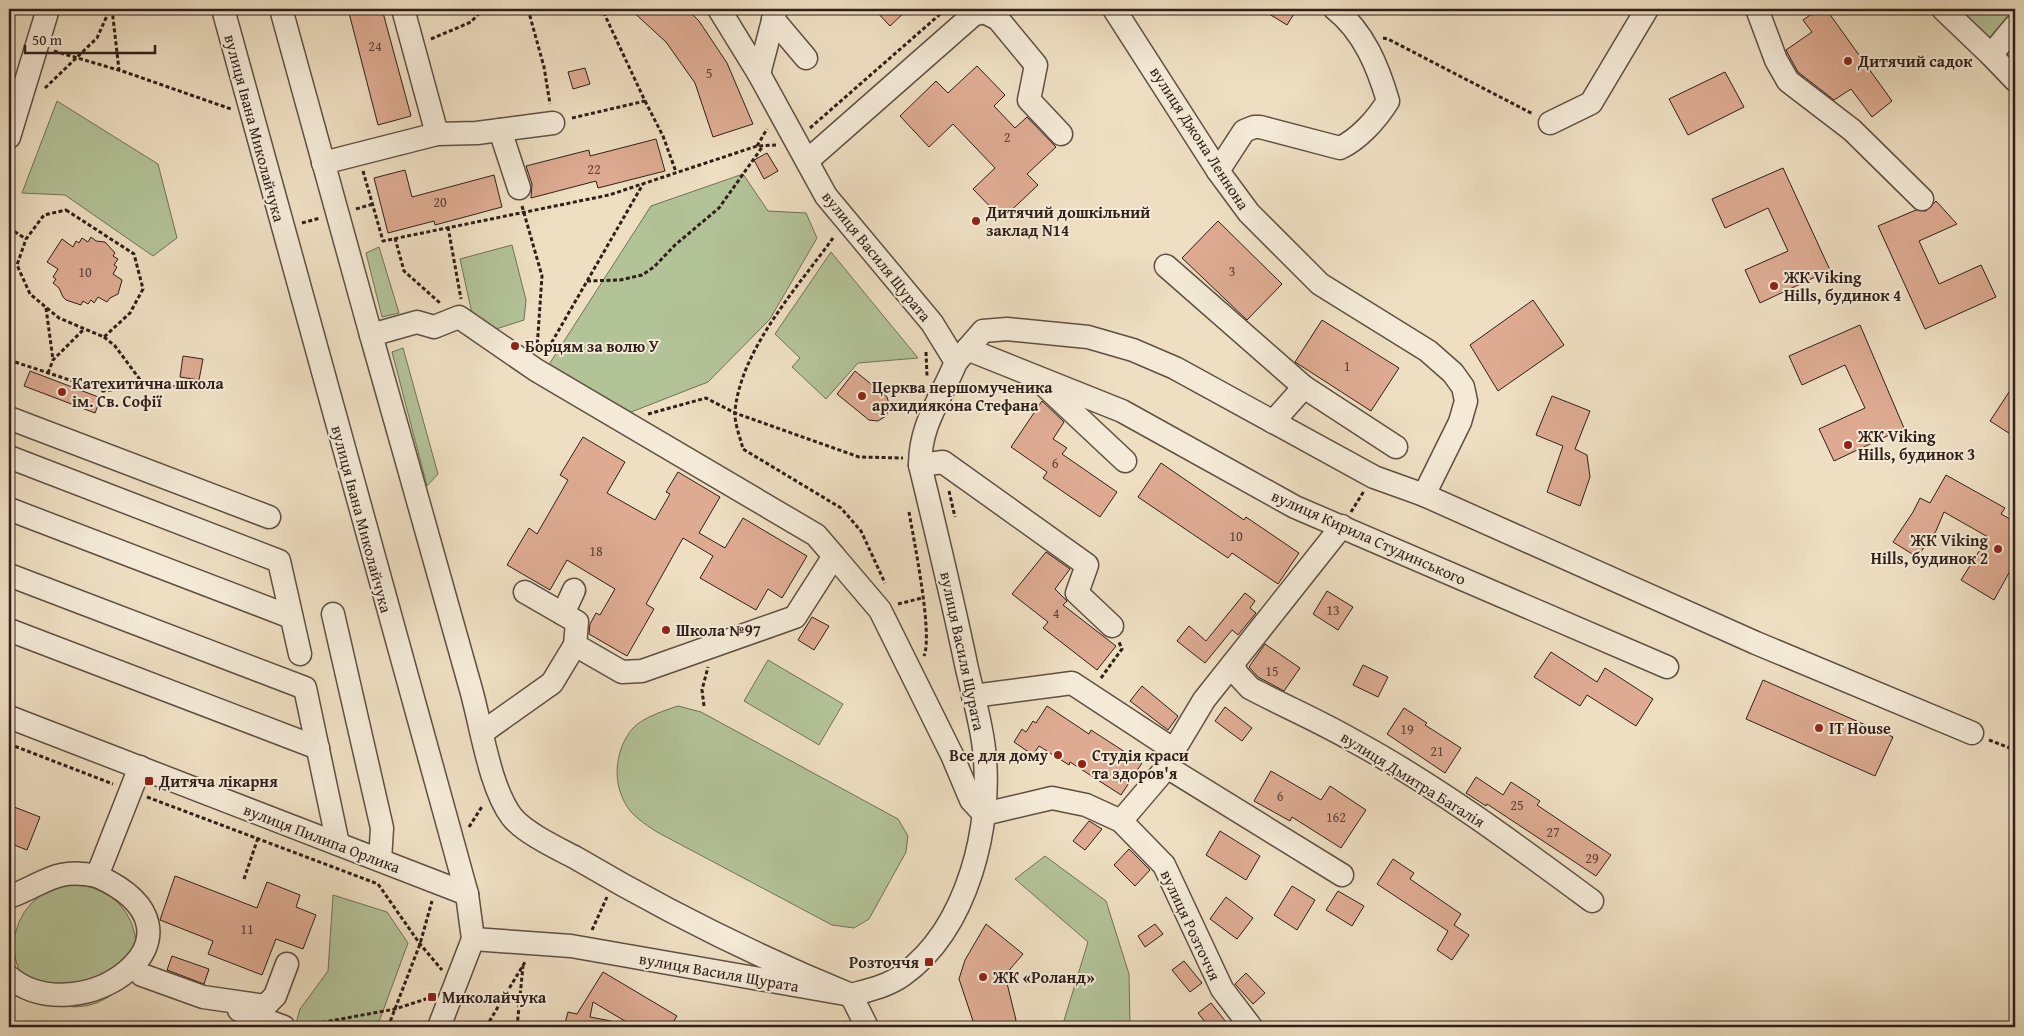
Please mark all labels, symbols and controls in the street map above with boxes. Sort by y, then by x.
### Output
scale bar [25,22,155,54]
text: 50 m [32,29,63,50]
street label: вулиця Івана Миколайчука [218,32,292,225]
house number: 24 [368,36,382,56]
place label: Дитячий садок [1857,49,1973,73]
marker: Дитячий садок [1842,55,1854,67]
street label: вулиця Джона Леннона [1145,62,1256,215]
house number: 5 [706,63,712,83]
house number: 2 [1004,127,1010,147]
house number: 22 [587,159,601,179]
street label: вулиця Василя Щурата [817,186,938,327]
house number: 20 [433,192,447,212]
place label: Дитячий дошкільний заклад N14 [985,200,1150,242]
marker: Дитячий дошкільний заклад N14 [970,215,982,227]
house number: 3 [1229,261,1235,281]
house number: 10 [78,262,92,282]
place label: ЖК Viking Hills, будинок 4 [1783,265,1901,307]
marker: ЖК Viking Hills, будинок 4 [1768,280,1780,292]
place label: Борцям за волю У [525,334,659,358]
marker: Борцям за волю У [509,340,521,352]
house number: 1 [1344,356,1350,376]
place label: Катехитична школа ім. Св. Софії [72,371,224,413]
place label: Церква першомученика архидиякона Стефана [872,375,1053,417]
marker: Катехитична школа ім. Св. Софії [56,386,68,398]
marker: Церква першомученика архидиякона Стефана [856,390,868,402]
street label: вулиця Івана Миколайчука [325,423,399,616]
place label: ЖК Viking Hills, будинок 3 [1857,424,1975,466]
marker: ЖК Viking Hills, будинок 3 [1842,439,1854,451]
house number: 6 [1052,453,1059,473]
street label: вулиця Кирила Студинського [1268,483,1470,591]
house number: 10 [1229,526,1243,546]
place label: ЖК Viking Hills, будинок 2 [1871,528,1989,570]
house number: 18 [589,541,603,561]
marker: ЖК Viking Hills, будинок 2 [1992,543,2004,555]
street label: вулиця Василя Щурата [934,569,992,733]
house number: 13 [1326,600,1340,620]
house number: 4 [1053,603,1060,623]
place label: Школа №97 [676,618,761,642]
marker: Школа №97 [660,624,672,636]
house number: 15 [1265,661,1279,681]
place label: IT House [1829,716,1891,740]
house number: 19 [1400,719,1414,739]
marker: IT House [1813,722,1825,734]
street label: вулиця Дмитра Багалія [1336,725,1490,833]
house number: 21 [1430,741,1444,761]
place label: Все для дому [949,743,1049,767]
place label: Студія краси та здоров'я [1092,743,1189,785]
marker: Все для дому [1052,749,1064,761]
marker: Студія краси та здоров'я [1076,758,1088,770]
place label: Дитяча лікарня [158,769,278,793]
marker: Дитяча лікарня [143,775,155,787]
house number: 6 [1277,786,1284,806]
house number: 25 [1510,795,1524,815]
street label: вулиця Пилипа Орлика [240,797,404,879]
house number: 162 [1326,807,1346,827]
house number: 27 [1546,822,1560,842]
house number: 29 [1585,848,1599,868]
street label: вулиця Розточчя [1155,866,1227,984]
house number: 11 [240,919,254,939]
street label: вулиця Василя Щурата [637,946,801,998]
place label: Розточчя [849,950,919,974]
marker: Розточчя [923,956,935,968]
place label: ЖК «Роланд» [992,965,1095,989]
marker: ЖК «Роланд» [977,971,989,983]
place label: Миколайчука [442,985,547,1009]
marker: Миколайчука [426,991,438,1003]

